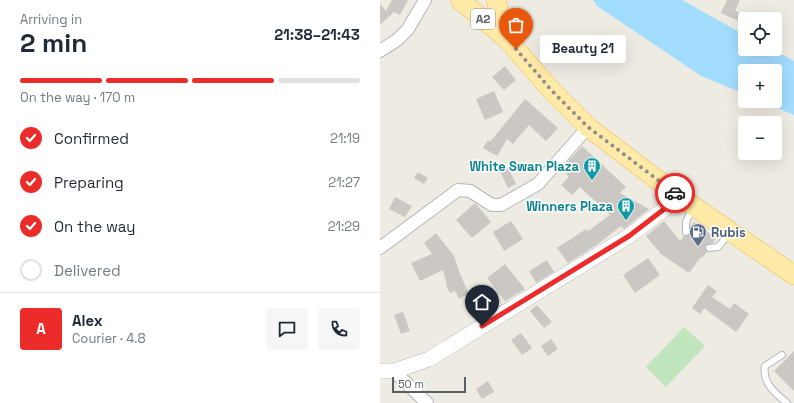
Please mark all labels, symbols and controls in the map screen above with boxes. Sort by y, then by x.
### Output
pin [499,8,533,49]
road number: A2 [471,9,495,29]
text: Arriving in [20,11,82,28]
map controls [738,12,782,160]
button: locate [738,12,782,56]
icon: bag [505,14,527,36]
text: 21:38–21:43 [274,25,360,44]
text: 2 min [20,26,87,60]
callout: Beauty 21 [540,35,626,63]
text: Beauty 21 [552,40,614,57]
button: + [738,64,782,108]
text: On the way · 170 m [20,89,135,106]
button: − [738,116,782,160]
icon: check [20,127,42,149]
text: Confirmed [54,129,129,148]
text: 21:19 [330,130,360,147]
building icon: White Swan Plaza [582,156,602,181]
place label: White Swan Plaza [469,158,579,175]
icon: check [20,171,42,193]
text: Preparing [54,173,124,192]
courier [655,173,695,213]
text: 21:27 [328,174,360,191]
icon: car [664,182,686,204]
building icon: Winners Plaza [616,196,636,221]
place label: Winners Plaza [526,198,613,215]
icon: check [20,215,42,237]
text: On the way [54,217,135,236]
text: 21:29 [328,218,360,235]
fuel station icon: Rubis [688,222,708,247]
place label: Rubis [711,224,746,241]
text: Delivered [54,261,121,280]
pin [465,285,499,326]
icon: home [471,291,493,313]
button: chat [266,308,308,350]
button: phone [318,308,360,350]
text: Alex [72,311,103,330]
text: A [36,319,46,338]
text: Courier · 4.8 [72,330,146,347]
scale bar [392,375,466,394]
text: 50 m [398,377,424,391]

